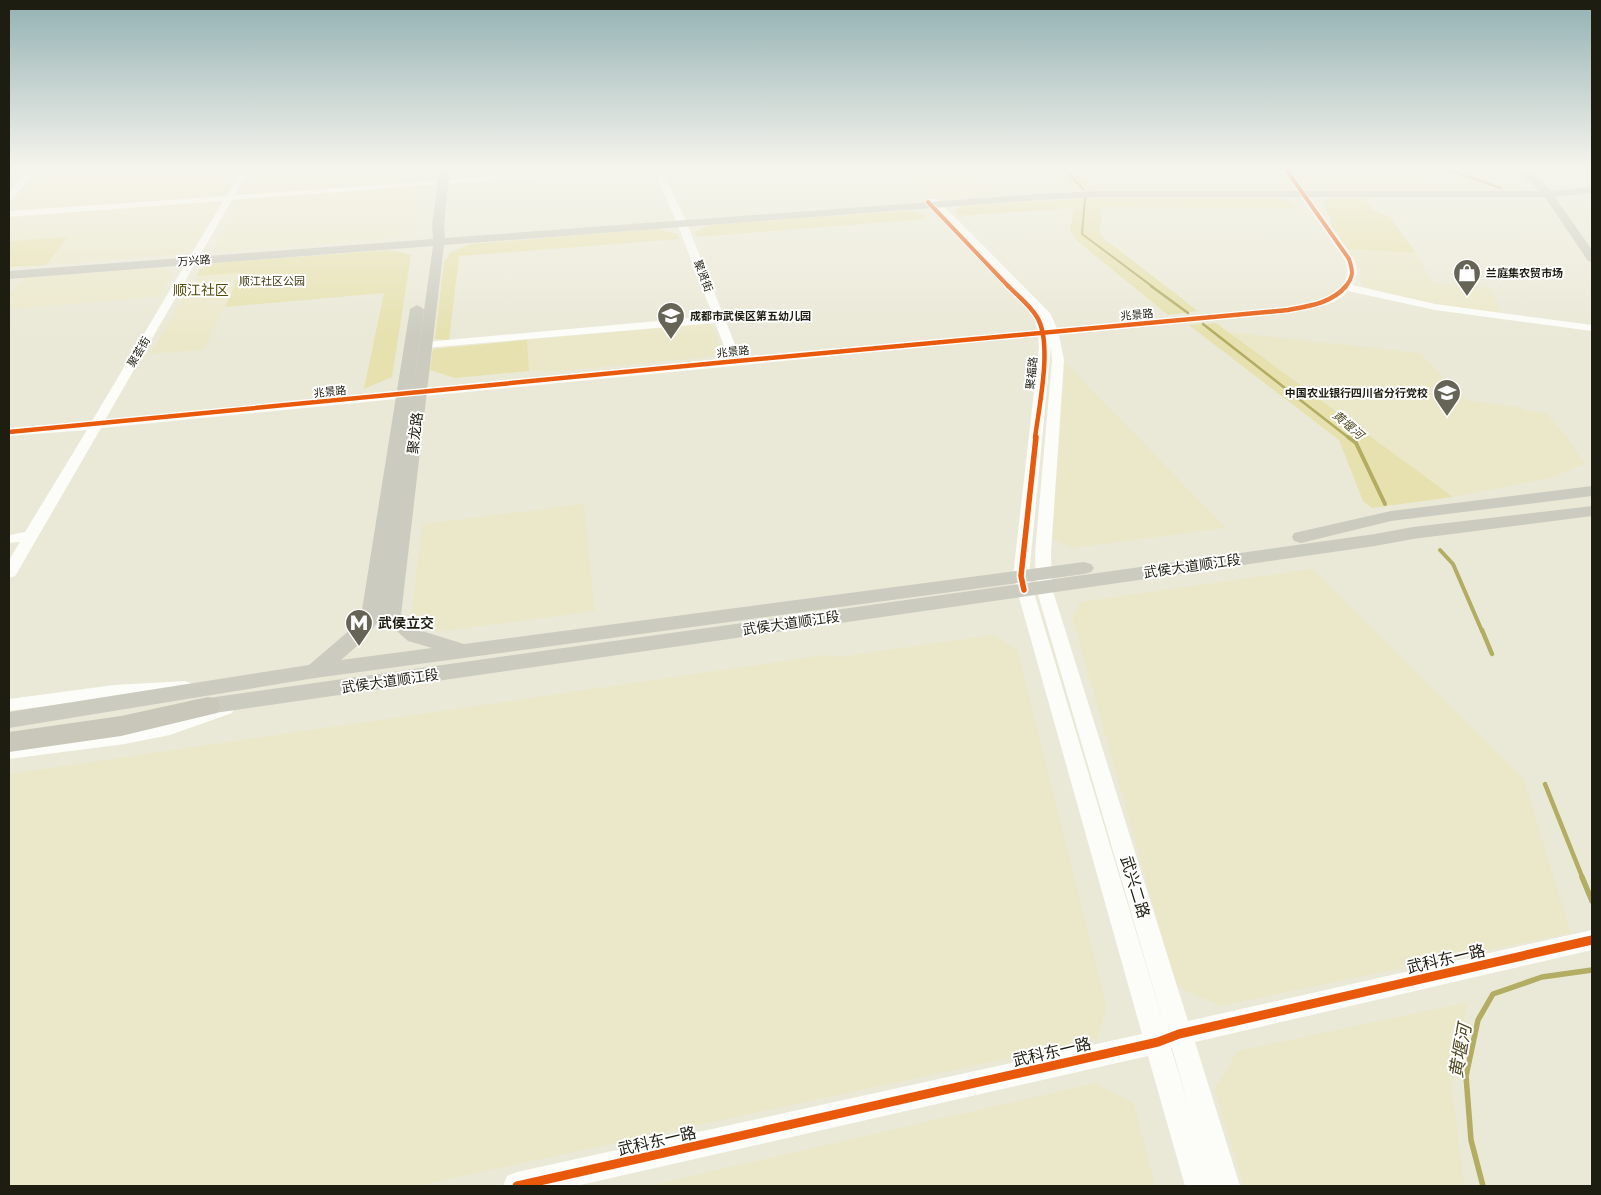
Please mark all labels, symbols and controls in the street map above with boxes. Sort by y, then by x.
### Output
street label: 万兴路 [177,253,211,269]
street label: 聚贤街 [691,258,715,294]
shop icon: 兰庭集农贸市场 [1452,258,1482,297]
place label: 兰庭集农贸市场 [1486,267,1563,280]
park label: 顺江社区公园 [239,275,305,288]
district label: 顺江社区 [173,282,229,298]
school or university icon: 成都市武侯区第五幼儿园 [656,301,686,340]
street label: 兆景路 [1120,307,1154,323]
place label: 成都市武侯区第五幼儿园 [690,310,811,323]
street label: 聚荟街 [125,335,153,369]
street label: 兆景路 [716,344,750,360]
street label: 聚福路 [1024,356,1040,390]
school or university icon: 中国农业银行四川省分行党校 [1432,378,1462,417]
street label: 兆景路 [313,384,347,400]
place label: 中国农业银行四川省分行党校 [1285,387,1428,400]
water label: 黄堰河 [1330,408,1368,443]
street label: 聚龙路 [405,411,425,455]
street label: 武侯大道顺江段 [1142,551,1242,581]
metro station icon: 武侯立交 [344,608,374,647]
street label: 武侯大道顺江段 [741,608,841,638]
place label: 武侯立交 [378,615,434,631]
street label: 武侯大道顺江段 [340,666,440,696]
street label: 武兴二路 [1117,854,1153,920]
street label: 武科东一路 [1405,941,1487,977]
water label: 黄堰河 [1445,1020,1476,1079]
street label: 武科东一路 [1011,1034,1093,1070]
street label: 武科东一路 [616,1123,698,1159]

